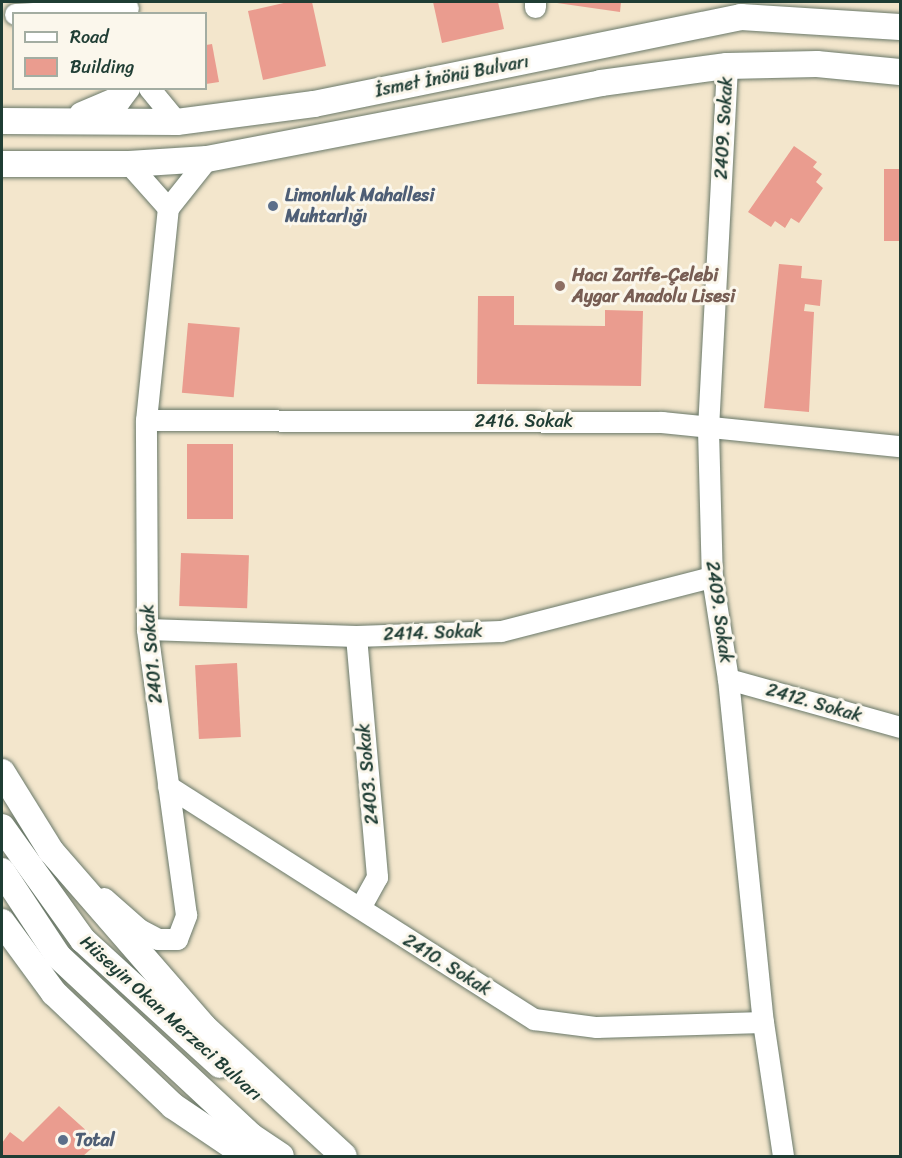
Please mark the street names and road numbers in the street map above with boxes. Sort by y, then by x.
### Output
street label: İsmet İnönü Bulvarı [373,50,531,102]
street label: 2409. Sokak [711,76,737,180]
street label: 2416. Sokak [475,410,573,432]
street label: 2409. Sokak [701,560,737,664]
street label: 2401. Sokak [137,604,167,704]
street label: 2414. Sokak [383,620,483,646]
street label: 2412. Sokak [764,679,864,727]
street label: 2403. Sokak [353,722,383,826]
street label: 2410. Sokak [399,929,495,1001]
street label: Hüseyin Okan Merzeci Bulvarı [76,931,266,1105]

